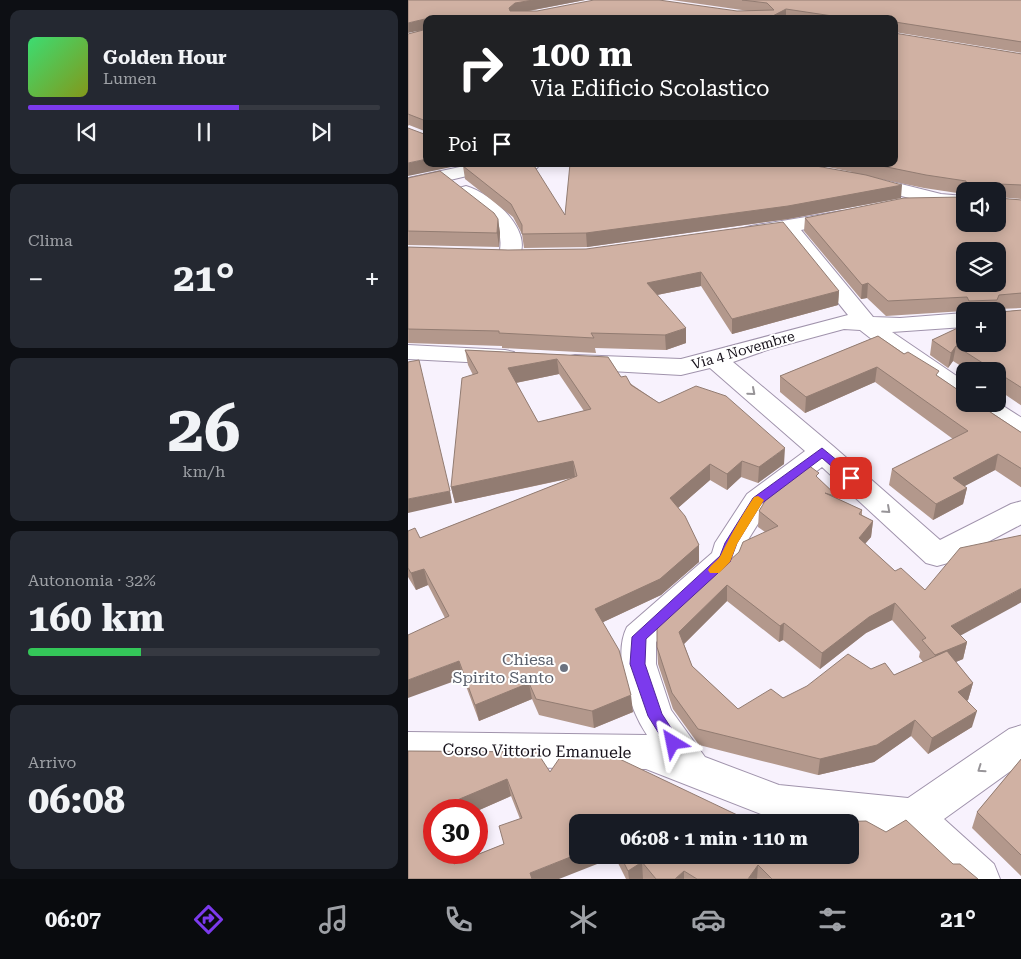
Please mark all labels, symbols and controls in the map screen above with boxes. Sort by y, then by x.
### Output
text: 100 m [531,34,632,75]
icon: right [448,35,513,100]
text: Golden Hour [103,46,227,69]
text: Lumen [103,69,157,88]
text: Via Edificio Scolastico [531,76,770,101]
icon: previous [73,118,101,146]
icon: pause [190,118,218,146]
icon: next [307,118,335,146]
icon: arrive [488,130,516,158]
text: Poi [448,133,478,156]
map controls [956,182,1006,412]
button: sound [956,182,1006,232]
text: Clima [28,231,73,250]
button: layers [956,242,1006,292]
text: 21° [173,256,235,300]
text: − [28,263,44,296]
text: + [364,263,380,296]
button: + [956,302,1006,352]
street label: Via 4 Novembre [690,328,797,372]
button: − [956,362,1006,412]
one-way arrow [746,386,755,394]
text: 26 [168,391,240,467]
pin [830,457,872,499]
text: km/h [183,462,225,481]
icon: arrive [837,464,865,492]
one-way arrow [882,505,891,514]
text: Autonomia · 32% [28,571,156,590]
text: 160 km [28,596,164,640]
place label: Chiesa Spirito Santo [452,650,554,687]
marker: Chiesa Spirito Santo [558,662,570,674]
position arrow [646,716,698,768]
street label: Corso Vittorio Emanuele [442,740,632,762]
text: Arrivo [28,753,76,772]
one-way arrow [978,763,987,772]
text: 06:08 [28,778,125,822]
speed limit sign: 30 [423,799,488,864]
text: 06:08 · 1 min · 110 m [620,827,808,850]
icon: directions [191,902,226,937]
icon: music [316,902,351,937]
icon: phone [441,902,476,937]
icon: climate [566,902,601,937]
icon: car [691,902,726,937]
icon: filters [815,902,850,937]
text: 06:07 [45,907,101,932]
text: 21° [940,907,976,932]

